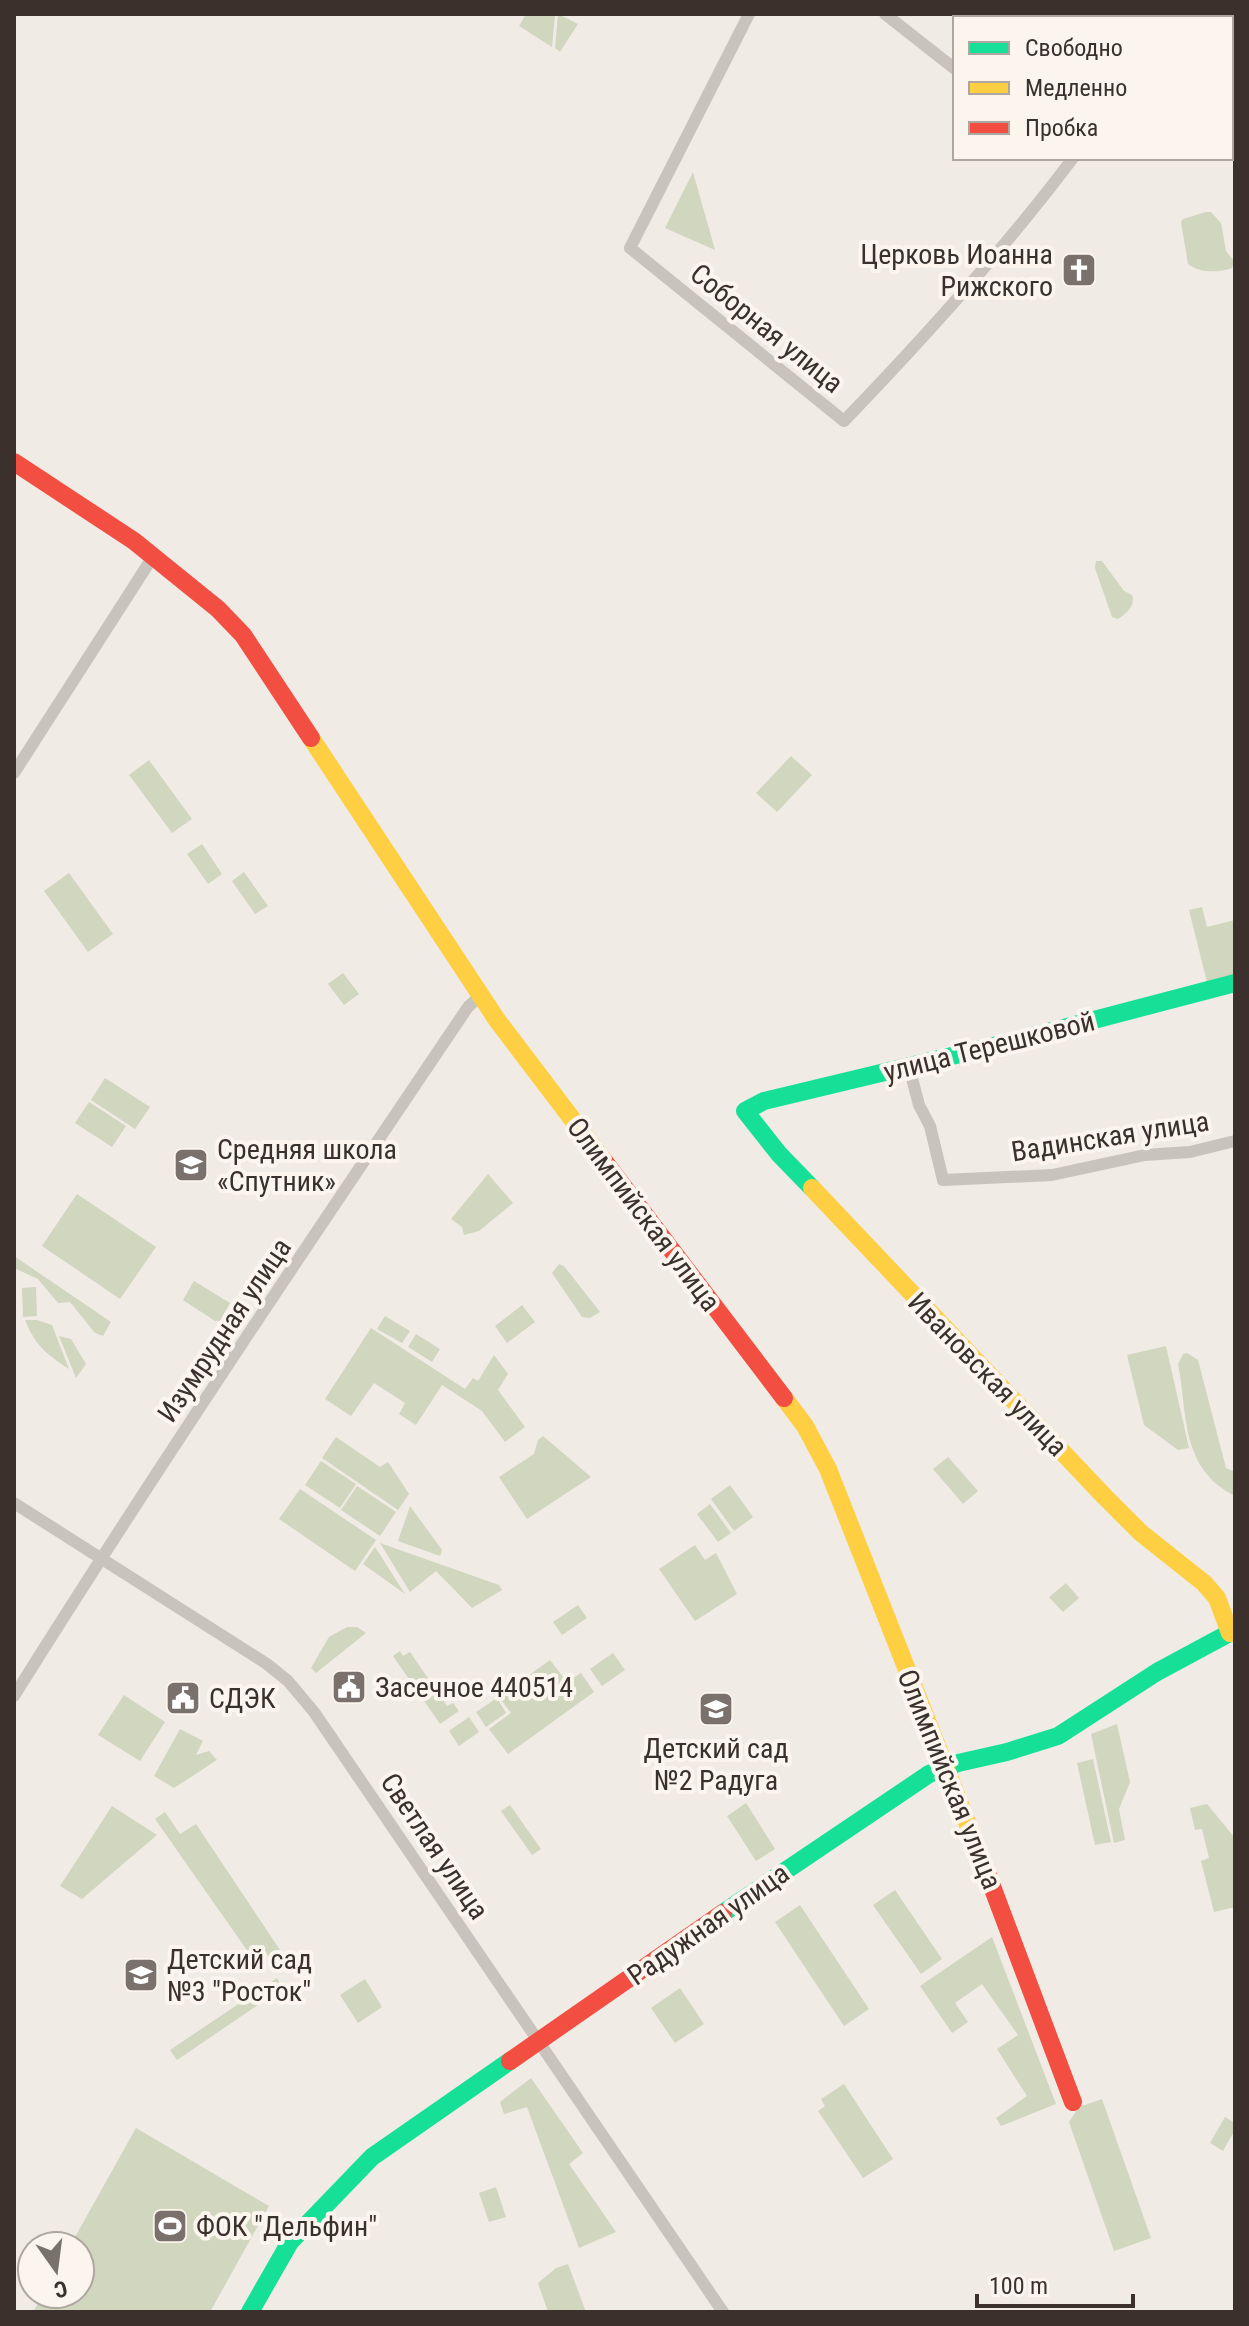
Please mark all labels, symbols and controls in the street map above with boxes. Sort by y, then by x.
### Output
legend [953,16,1233,160]
text: Свободно [1025,34,1123,62]
text: Медленно [1025,74,1127,102]
text: Пробка [1025,114,1098,142]
place label: Церковь Иоанна Рижского [860,238,1053,303]
church icon: Церковь Иоанна Рижского [1060,251,1098,289]
street label: Соборная улица [684,257,850,400]
street label: улица Терешковой [880,1004,1098,1089]
street label: Вадинская улица [1009,1105,1211,1168]
street label: Олимпийская улица [560,1111,727,1318]
place label: Средняя школа «Спутник» [217,1133,397,1198]
school or university icon: Средняя школа «Спутник» [172,1146,210,1184]
street label: Изумрудная улица [151,1232,298,1428]
street label: Ивановская улица [901,1286,1074,1463]
street label: Олимпийская улица [890,1665,1009,1894]
public building icon: Засечное 440514 [330,1668,368,1706]
place label: Засечное 440514 [375,1671,573,1704]
public building icon: СДЭК [164,1679,202,1717]
place label: СДЭК [209,1682,276,1715]
school or university icon: Детский сад №2 Радуга [697,1690,735,1728]
place label: Детский сад №2 Радуга [644,1732,788,1797]
street label: Светлая улица [374,1767,496,1926]
street label: Радужная улица [621,1857,795,1992]
place label: Детский сад №3 "Росток" [167,1943,312,2008]
school or university icon: Детский сад №3 "Росток" [122,1956,160,1994]
sports icon: ФОК "Дельфин" [151,2207,189,2245]
place label: ФОК "Дельфин" [196,2210,377,2243]
north arrow [16,2230,96,2310]
scale bar [977,2258,1133,2308]
text: 100 m [989,2272,1048,2300]
text: С [52,2275,70,2303]

